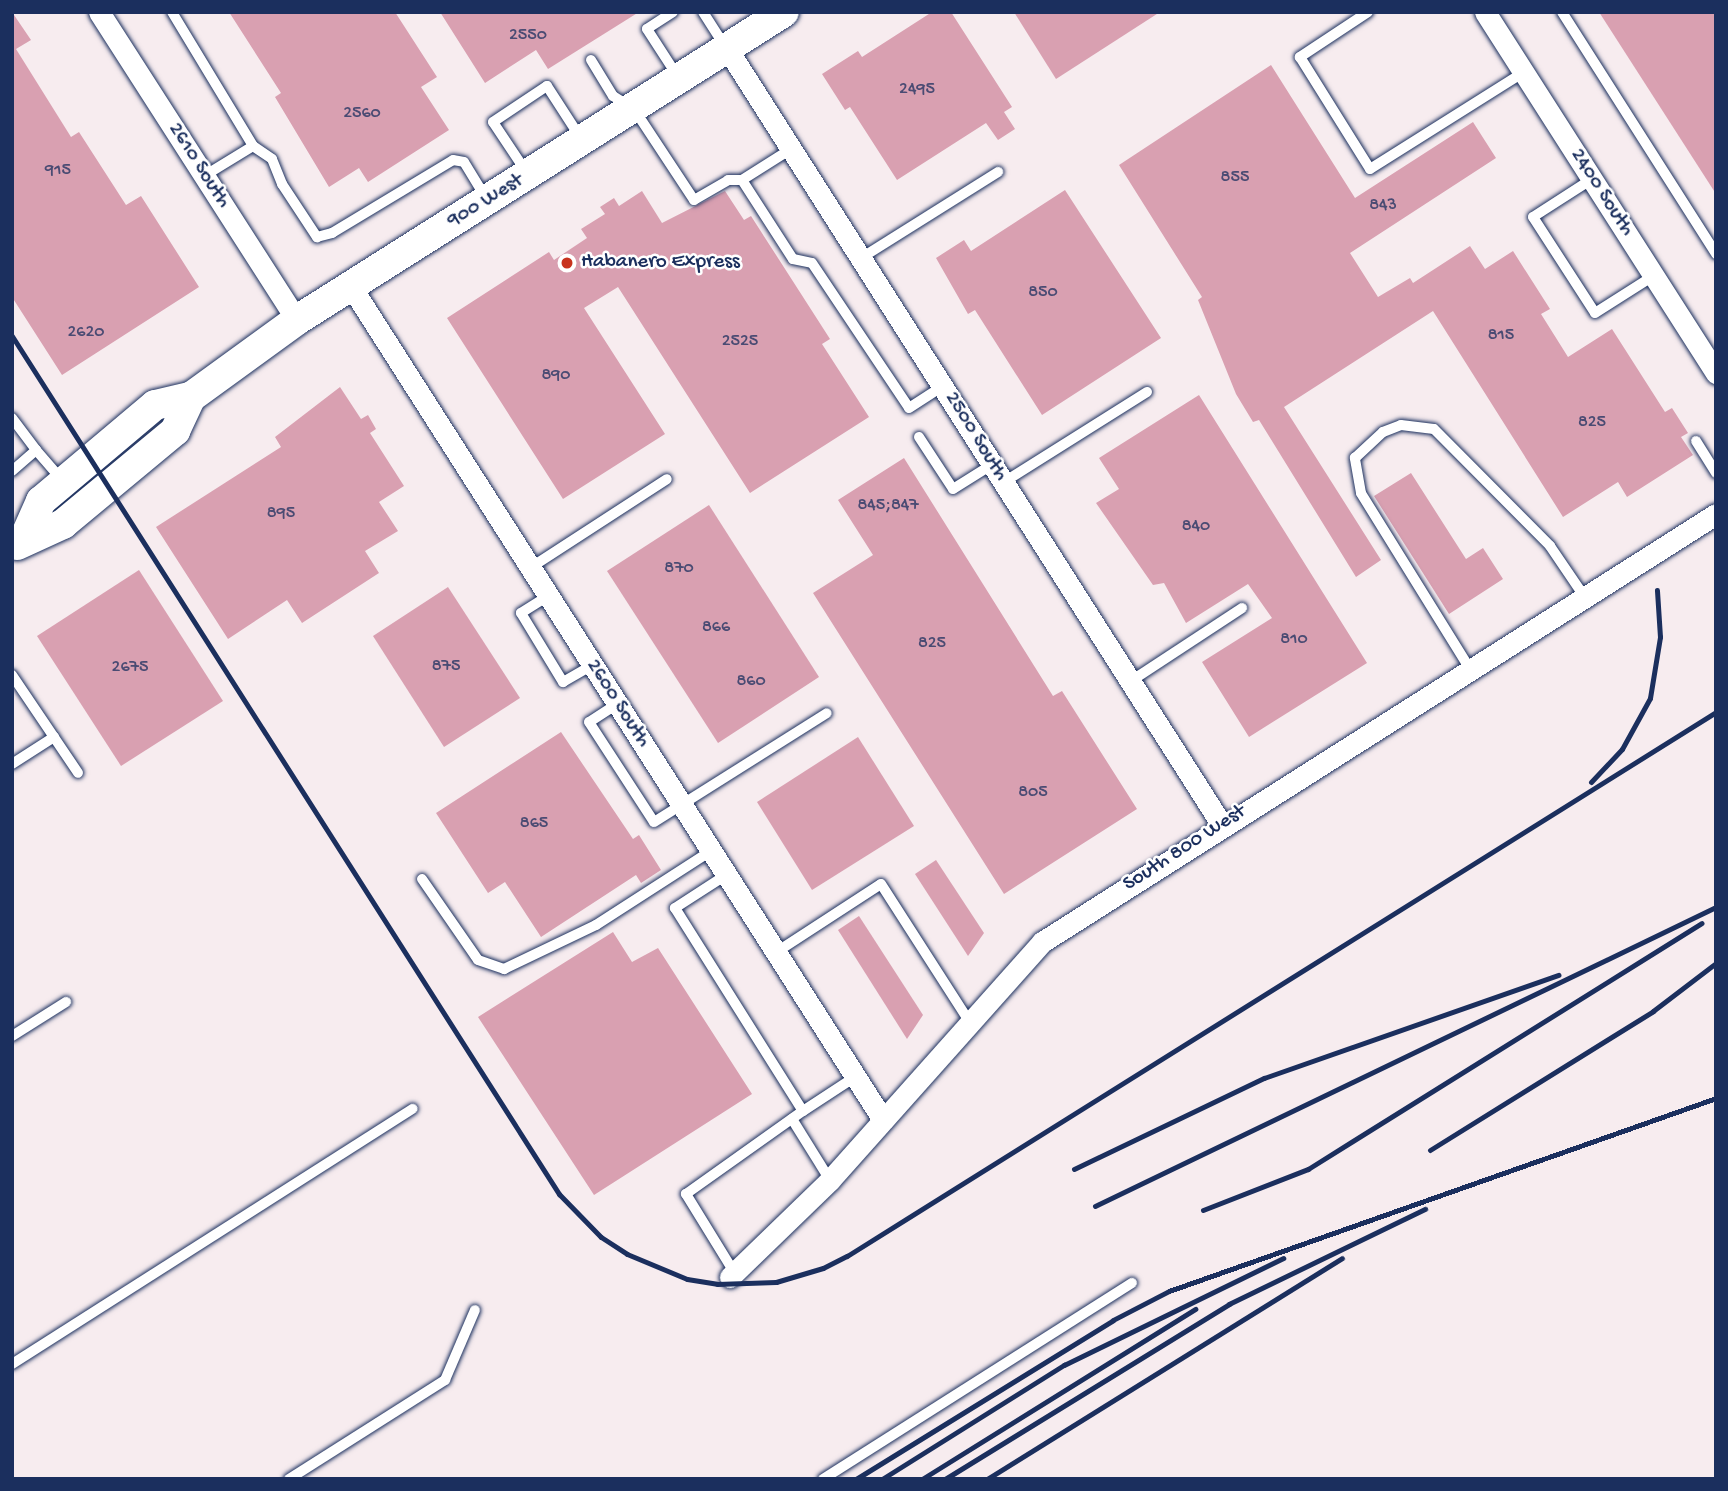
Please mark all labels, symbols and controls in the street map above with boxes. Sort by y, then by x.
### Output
house number: 2550 [509,25,547,47]
house number: 2495 [899,79,935,101]
house number: 2560 [343,103,381,125]
street label: 2610 South [161,119,235,213]
street label: 2400 South [1563,144,1639,242]
house number: 915 [45,160,71,182]
house number: 855 [1221,167,1249,189]
street label: 900 West [444,169,528,235]
house number: 843 [1369,195,1397,217]
place label: Habanero Express [581,250,740,276]
marker: Habanero Express [559,255,575,271]
house number: 850 [1028,282,1058,304]
house number: 2620 [68,322,104,344]
house number: 815 [1488,325,1514,347]
house number: 2525 [722,331,758,353]
house number: 890 [541,365,571,387]
street label: 2500 South [938,388,1012,486]
house number: 825 [1578,412,1606,434]
house number: 845;847 [857,495,919,517]
house number: 895 [267,503,295,525]
house number: 840 [1182,516,1210,538]
house number: 870 [664,558,694,580]
house number: 866 [702,617,730,639]
house number: 810 [1280,629,1308,651]
house number: 825 [918,633,946,655]
street label: 2600 South [579,655,655,753]
house number: 875 [432,656,460,678]
house number: 2675 [112,657,148,679]
house number: 860 [736,671,766,693]
house number: 805 [1018,782,1048,804]
street label: South 800 West [1119,800,1251,898]
house number: 865 [520,813,548,835]

